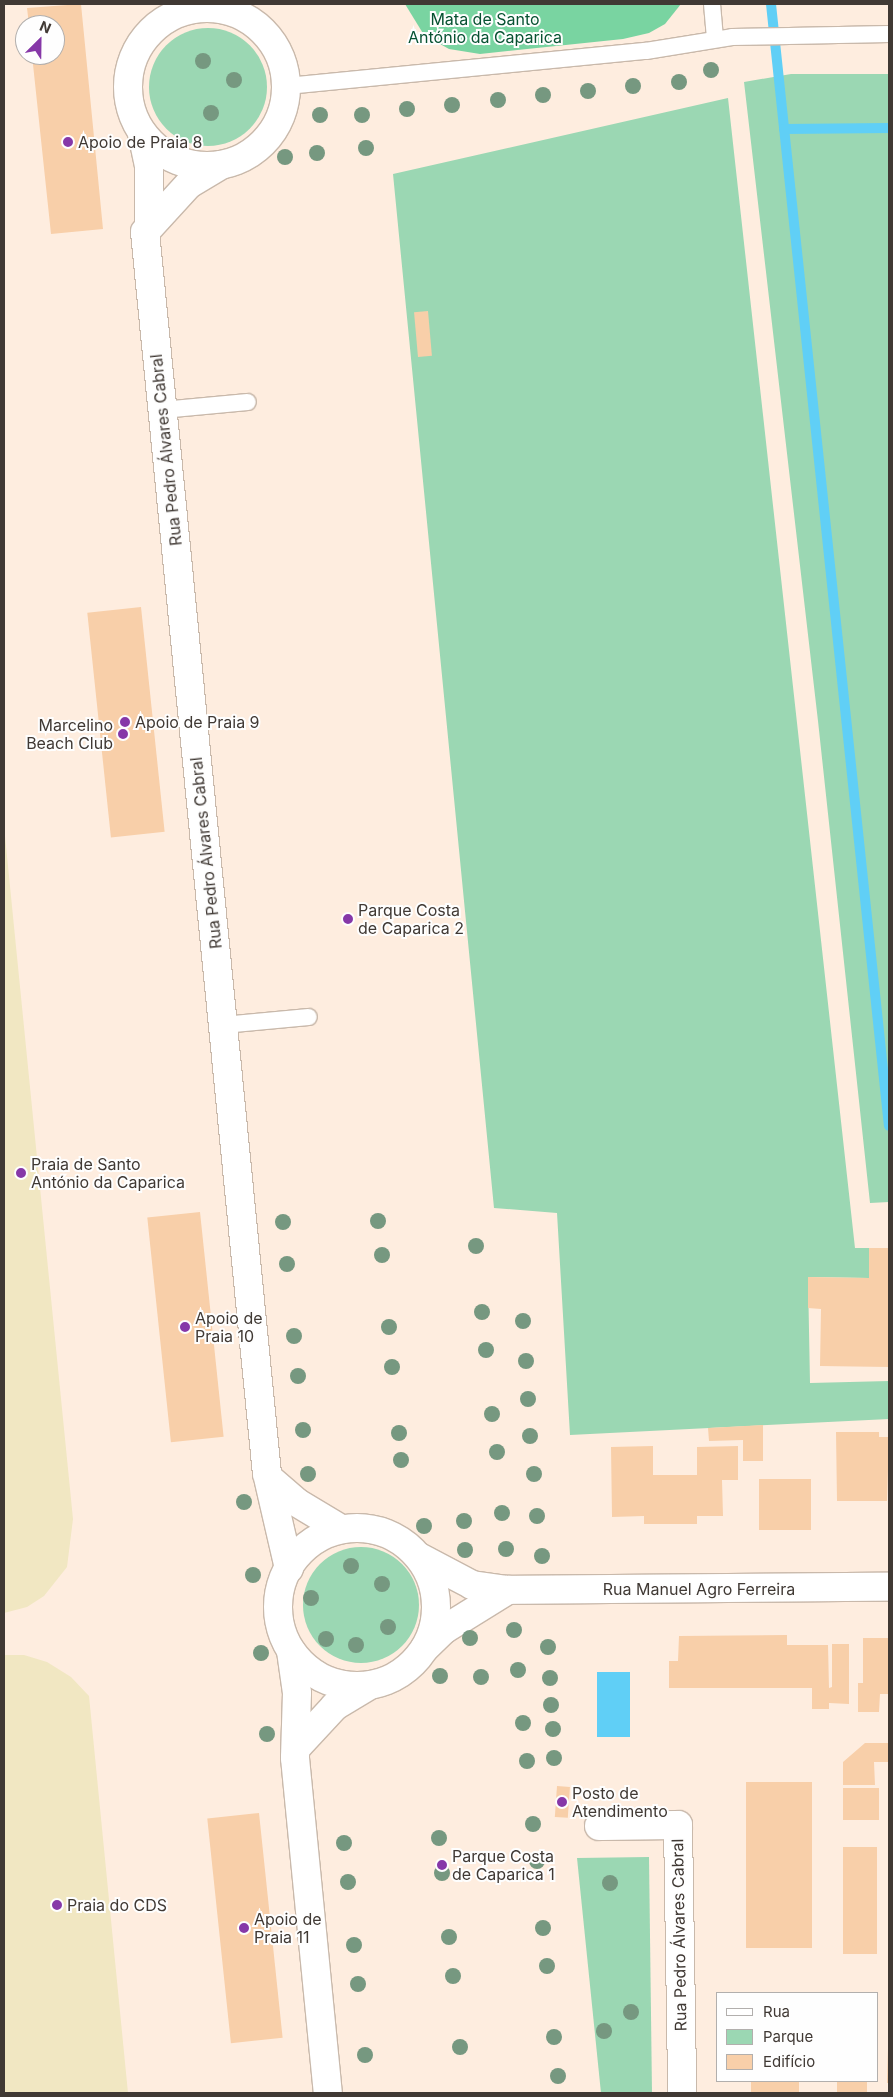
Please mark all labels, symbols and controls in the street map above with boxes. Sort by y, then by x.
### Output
park label: Mata de Santo António da Caparica [408,9,562,47]
north arrow [15,15,65,65]
text: N [37,17,54,37]
place label: Apoio de Praia 8 [78,132,203,152]
marker: Apoio de Praia 8 [62,136,74,148]
street label: Rua Pedro Álvares Cabral [146,353,186,547]
place label: Apoio de Praia 9 [135,712,260,732]
place label: Marcelino Beach Club [26,715,113,753]
marker: Apoio de Praia 9 [119,716,131,728]
marker: Marcelino Beach Club [117,728,129,740]
street label: Rua Pedro Álvares Cabral [186,756,226,950]
place label: Parque Costa de Caparica 2 [358,900,464,938]
marker: Parque Costa de Caparica 2 [342,913,354,925]
place label: Praia de Santo António da Caparica [31,1154,185,1192]
marker: Praia de Santo António da Caparica [15,1167,27,1179]
place label: Apoio de Praia 10 [195,1308,263,1346]
marker: Apoio de Praia 10 [179,1321,191,1333]
street label: Rua Manuel Agro Ferreira [603,1579,795,1599]
place label: Posto de Atendimento [572,1783,668,1821]
marker: Posto de Atendimento [556,1796,568,1808]
street label: Rua Pedro Álvares Cabral [668,1839,690,2031]
place label: Parque Costa de Caparica 1 [452,1846,555,1884]
marker: Parque Costa de Caparica 1 [436,1859,448,1871]
place label: Praia do CDS [67,1895,167,1915]
marker: Praia do CDS [51,1899,63,1911]
place label: Apoio de Praia 11 [254,1909,322,1947]
marker: Apoio de Praia 11 [238,1922,250,1934]
legend [716,1992,878,2082]
text: Rua [763,2002,790,2021]
text: Parque [763,2027,813,2046]
text: Edifício [763,2052,815,2071]

